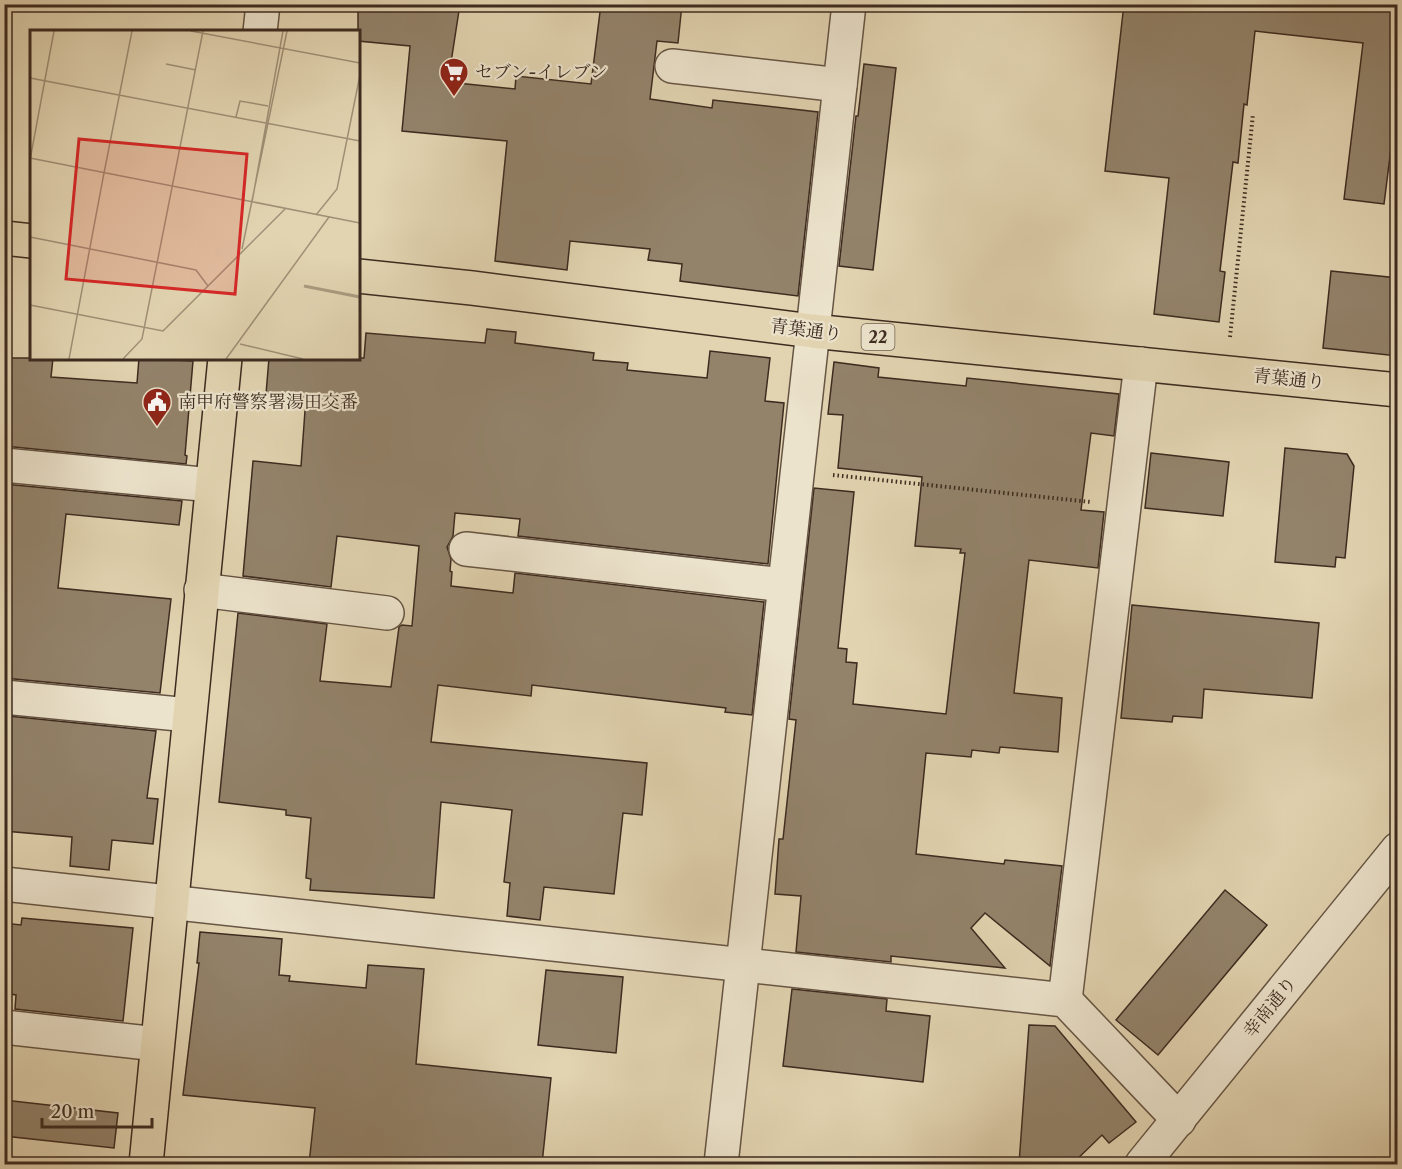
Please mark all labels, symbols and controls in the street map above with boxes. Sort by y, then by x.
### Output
inset map [30,30,360,360]
supermarket icon: セブン-イレブン [438,56,470,98]
place label: セブン-イレブン [475,61,608,83]
street label: 青葉通り [769,315,843,345]
road number: 22 [862,324,894,350]
street label: 青葉通り [1252,364,1326,394]
public building icon: 南甲府警察署湯田交番 [141,386,173,428]
place label: 南甲府警察署湯田交番 [178,391,358,413]
street label: 幸南通り [1239,972,1301,1042]
scale bar [42,1091,152,1129]
text: 20 m [51,1101,95,1123]

